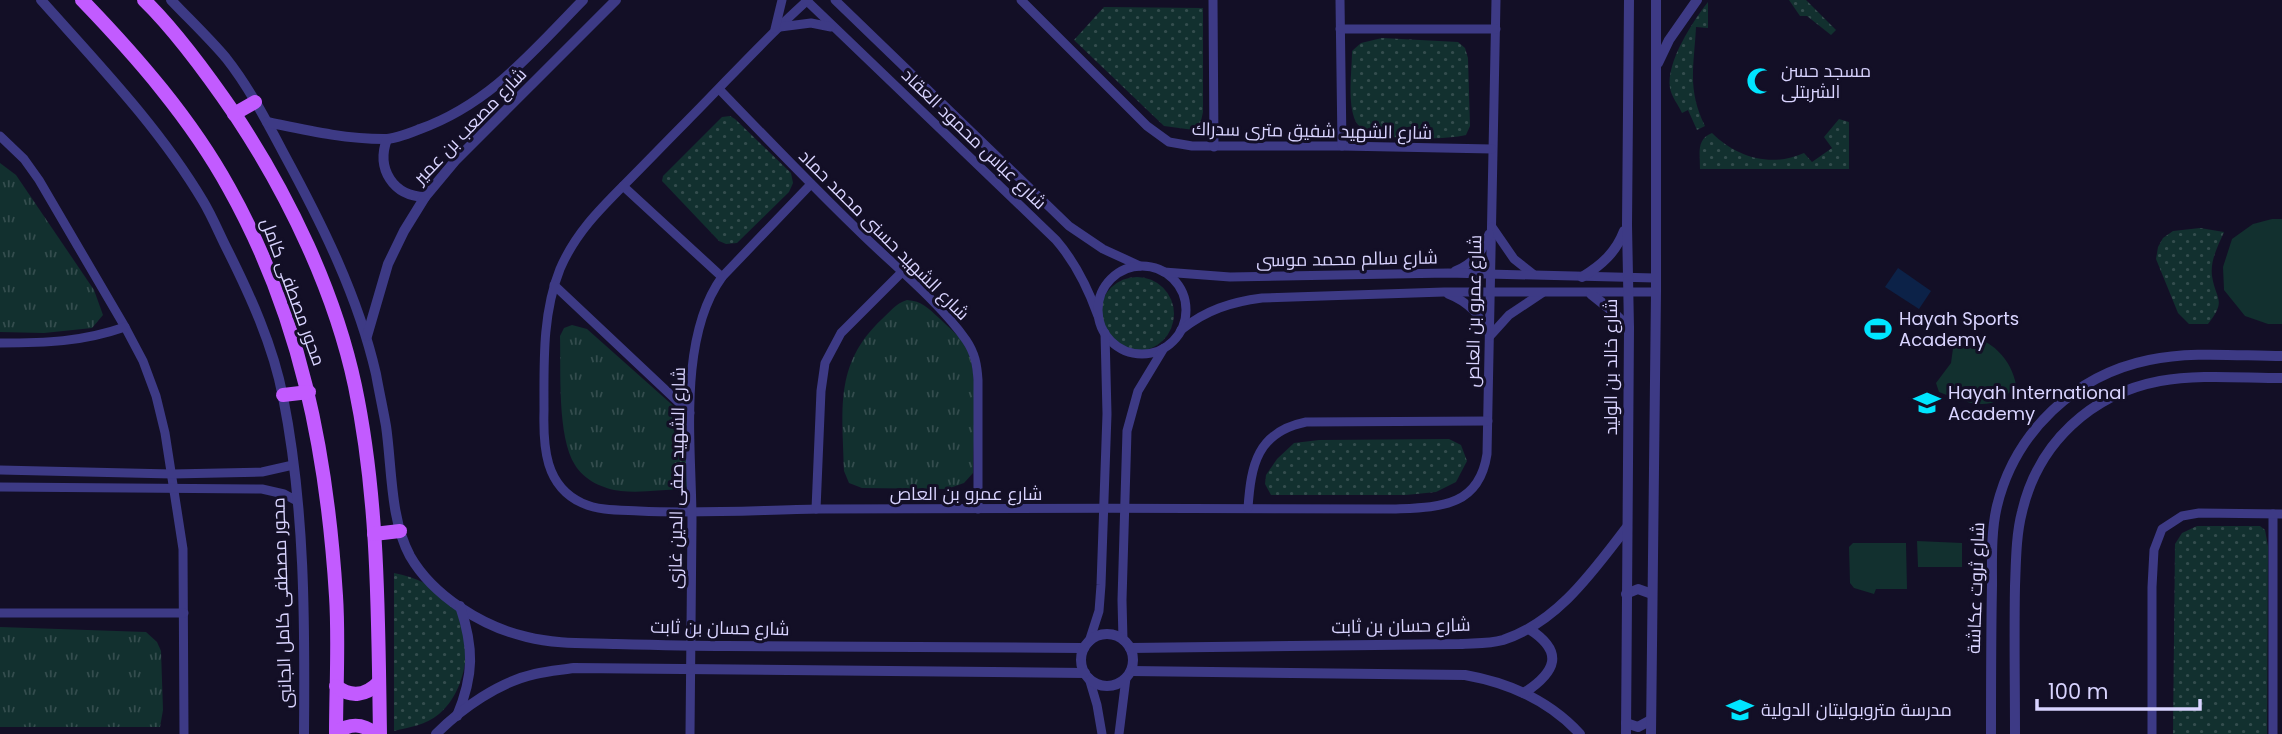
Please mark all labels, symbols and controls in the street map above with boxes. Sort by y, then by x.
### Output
place label: مسجد حسن الشربتلى [1781,58,1871,104]
street label: شارع مصعب بن عمير [407,62,532,190]
street label: شارع عباس محمود العقاد [896,63,1052,215]
mosque icon: مسجد حسن الشربتلى [1745,66,1775,96]
street label: شارع الشهيد شفيق مترى سدراك [1192,116,1432,145]
street label: شارع الشهيد حسنى محمد حماد [794,144,975,325]
street label: محور مصطفى كامل [255,214,332,369]
street label: شارع عمرو بن العاص [1460,234,1487,388]
street label: شارع سالم محمد موسى [1256,244,1438,273]
street label: شارع خالد بن الوليد [1598,299,1623,435]
place label: Hayah Sports Academy [1899,306,2019,352]
sports icon: Hayah Sports Academy [1863,314,1893,344]
street label: شارع الشهيد صفى الدين غازى [662,367,691,589]
place label: Hayah International Academy [1948,380,2126,426]
school or university icon: Hayah International Academy [1912,388,1942,418]
street label: شارع عمرو بن العاص [890,481,1042,506]
street label: محور مصطفى كامل الجانبى [265,497,298,709]
street label: شارع ثروت عكاشة [1961,522,1990,654]
street label: شارع حسان بن ثابت [1331,612,1471,639]
street label: شارع حسان بن ثابت [650,614,790,641]
scale bar [2037,668,2200,712]
text: 100 m [2048,677,2108,706]
school or university icon: مدرسة متروبوليتان الدولية [1725,695,1755,725]
place label: مدرسة متروبوليتان الدولية [1761,697,1952,722]

